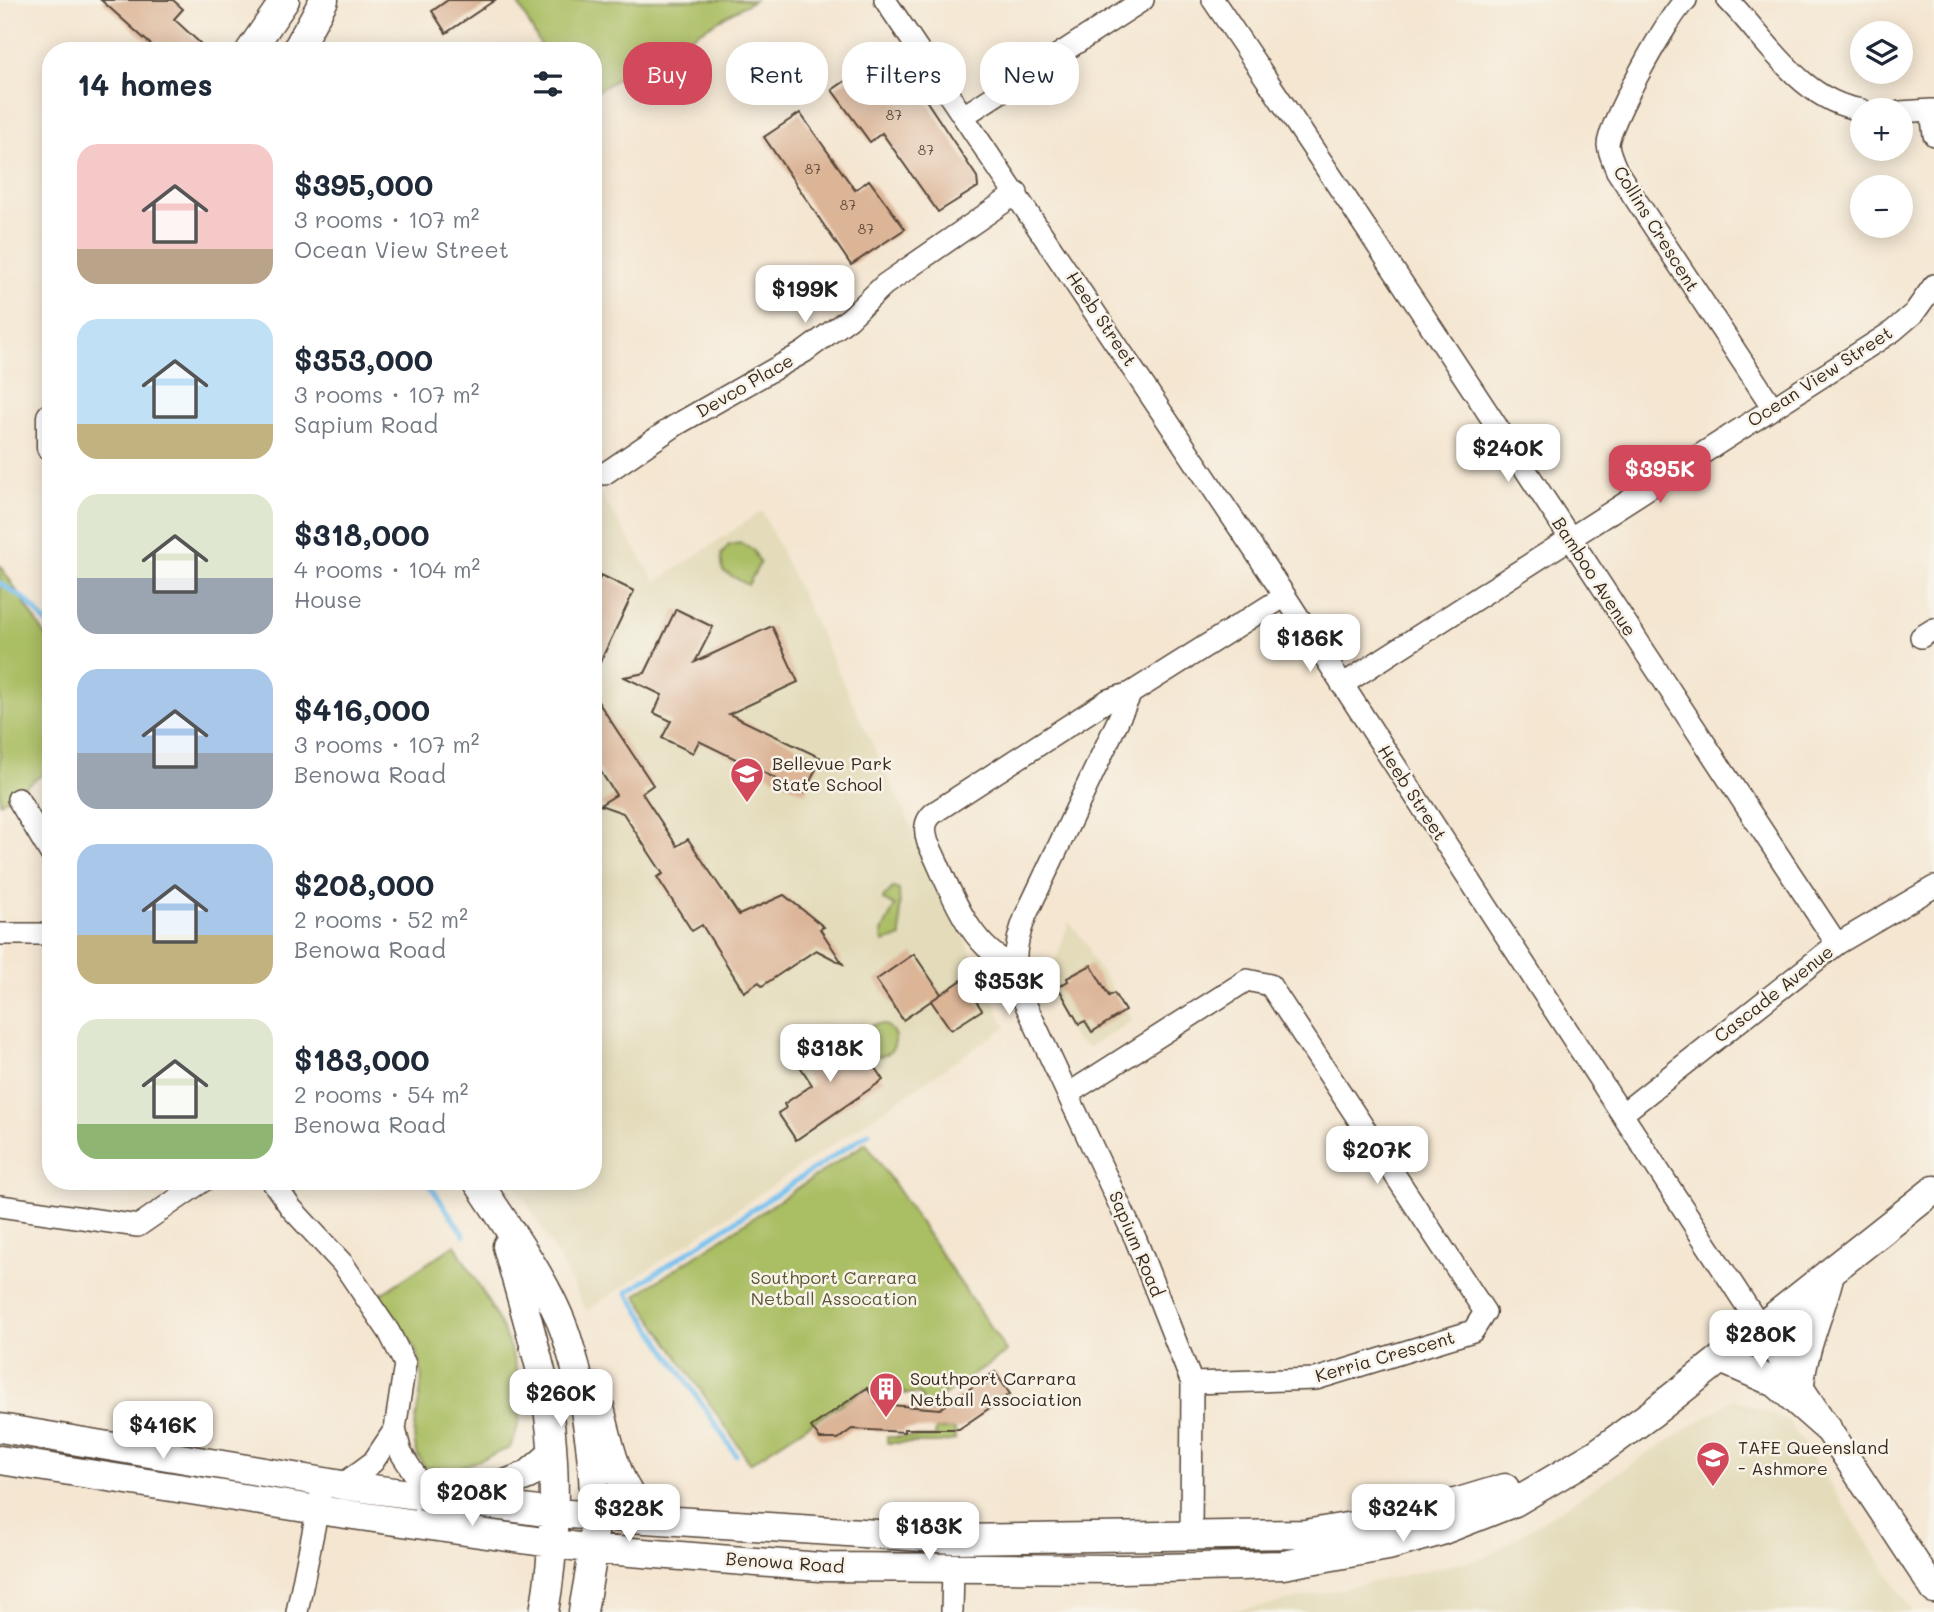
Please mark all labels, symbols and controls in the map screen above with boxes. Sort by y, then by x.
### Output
map controls [1850,21,1913,238]
button: layers [1850,21,1913,84]
chip: Buy [623,42,712,105]
chip: Rent [726,42,828,105]
chip: Filters [842,42,966,105]
chip: New [980,42,1079,105]
text: 14 homes [77,64,213,104]
icon: filters [529,65,567,103]
button: + [1850,98,1913,161]
house number: 87 [886,105,902,124]
house number: 87 [918,140,934,159]
house number: 87 [805,159,821,178]
street label: Collins Crescent [1609,161,1705,296]
text: $395,000 [294,164,433,204]
icon: home [133,172,217,256]
button: − [1850,175,1913,238]
house number: 87 [840,195,856,214]
text: 3 rooms · 107 m² [294,204,480,234]
house number: 87 [858,219,874,238]
text: Ocean View Street [294,234,509,264]
pin: $199K [756,266,854,325]
street label: Heeb Street [1061,266,1142,371]
text: $199K [771,273,839,303]
street label: Ocean View Street [1742,320,1897,432]
text: $353,000 [294,339,433,379]
icon: home [133,347,217,431]
street label: Devco Place [692,348,797,423]
text: 3 rooms · 107 m² [294,379,480,409]
text: Sapium Road [294,409,438,439]
pin: $240K [1459,424,1557,484]
text: $240K [1472,432,1544,462]
pin: $395K [1611,446,1709,505]
text: $395K [1625,453,1695,483]
street label: Bamboo Avenue [1547,512,1642,641]
text: $318,000 [294,514,430,554]
icon: home [133,522,217,606]
text: 4 rooms · 104 m² [294,554,480,584]
text: House [294,584,362,614]
pin: $186K [1261,614,1359,674]
text: $186K [1276,622,1344,652]
text: $416,000 [294,689,430,729]
icon: home [133,697,217,781]
text: 3 rooms · 107 m² [294,729,480,759]
street label: Heeb Street [1373,740,1453,845]
place label: Bellevue Park State School [772,751,892,796]
school or university icon: Bellevue Park State School [728,755,766,804]
text: Benowa Road [294,759,446,789]
text: $208,000 [294,864,434,904]
icon: home [133,872,217,956]
text: 2 rooms · 52 m² [294,904,468,934]
text: Benowa Road [294,934,446,964]
street label: Cascade Avenue [1709,939,1838,1047]
pin: $353K [960,958,1058,1017]
text: $353K [974,965,1044,995]
pin: $318K [781,1024,879,1084]
text: $318K [796,1032,864,1062]
text: $183,000 [294,1039,430,1079]
icon: home [133,1047,217,1131]
text: 2 rooms · 54 m² [294,1079,469,1109]
text: Benowa Road [294,1109,446,1139]
pin: $207K [1328,1126,1426,1186]
text: $207K [1342,1134,1412,1164]
street label: Sapium Road [1104,1187,1170,1300]
park label: Southport Carrara Netball Assocation [751,1265,917,1310]
pin: $280K [1712,1310,1810,1370]
text: $280K [1725,1318,1797,1348]
street label: Kerria Crescent [1312,1325,1457,1387]
place label: Southport Carrara Netball Association [910,1366,1082,1411]
pin: $260K [512,1370,610,1429]
building icon: Southport Carrara Netball Association [867,1370,905,1419]
text: $260K [526,1377,596,1407]
pin: $416K [114,1402,212,1461]
text: $416K [129,1409,197,1439]
place label: TAFE Queensland - Ashmore [1738,1435,1889,1480]
school or university icon: TAFE Queensland - Ashmore [1694,1439,1732,1488]
pin: $208K [423,1468,521,1528]
text: $208K [436,1476,508,1506]
pin: $328K [580,1484,678,1544]
pin: $324K [1354,1484,1452,1544]
text: $328K [594,1492,664,1522]
text: $324K [1368,1492,1438,1522]
pin: $183K [880,1502,978,1562]
text: $183K [895,1510,963,1540]
street label: Benowa Road [725,1546,845,1578]

